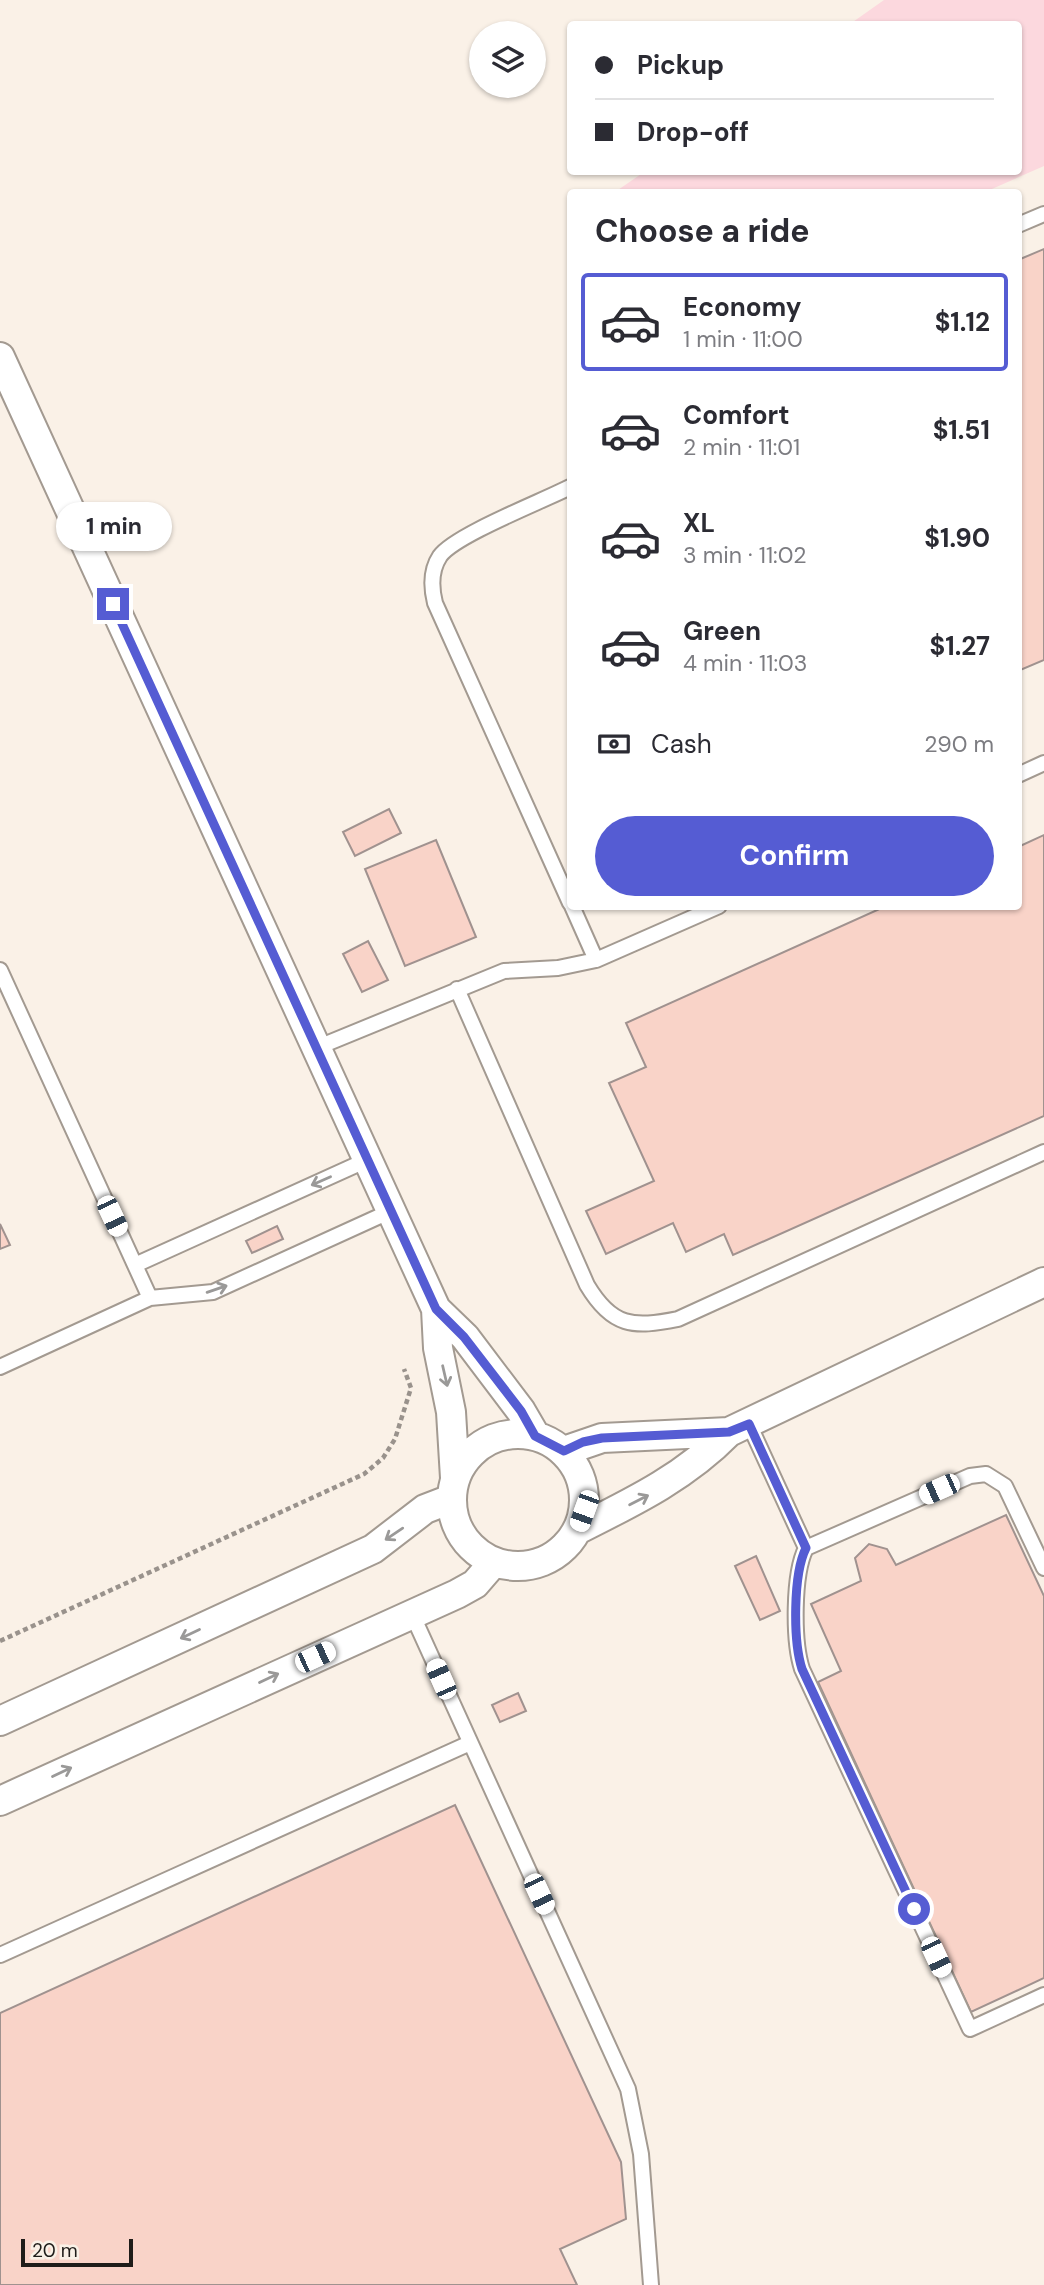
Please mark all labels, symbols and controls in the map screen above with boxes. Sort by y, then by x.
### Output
map controls [469,21,546,98]
button: layers [469,21,546,98]
text: Pickup [637,48,724,82]
text: Drop-off [637,115,749,149]
text: Choose a ride [595,210,810,252]
text: Economy [683,290,801,324]
icon: car [599,291,662,354]
text: $1.12 [935,305,990,339]
text: 1 min · 11:00 [683,324,803,354]
text: Comfort [683,398,789,432]
icon: car [599,399,662,462]
text: $1.51 [933,413,990,447]
text: 2 min · 11:01 [683,432,800,462]
callout: 1 min [55,503,171,552]
text: XL [683,506,715,540]
icon: car [599,507,662,570]
text: 1 min [86,511,142,541]
text: $1.90 [924,521,990,555]
text: 3 min · 11:02 [683,540,806,570]
route end [97,588,129,620]
text: Green [683,614,761,648]
icon: car [599,615,662,678]
text: $1.27 [929,629,990,663]
text: 4 min · 11:03 [683,648,807,678]
icon: cash [595,725,633,763]
text: Cash [651,727,712,761]
text: 290 m [924,729,994,759]
button: Confirm [595,816,994,896]
one-way arrow [311,1175,333,1188]
car [94,1193,131,1239]
one-way arrow [206,1282,227,1294]
one-way arrow [439,1364,452,1387]
car [916,1471,963,1507]
car [567,1488,602,1534]
one-way arrow [628,1492,648,1506]
one-way arrow [385,1527,405,1541]
one-way arrow [180,1628,201,1641]
car [292,1639,339,1675]
car [423,1656,460,1702]
one-way arrow [258,1671,279,1684]
one-way arrow [51,1765,72,1778]
car [521,1871,558,1917]
route start [898,1893,930,1925]
car [918,1934,955,1980]
scale bar [21,2236,133,2268]
text: 20 m [32,2238,78,2263]

